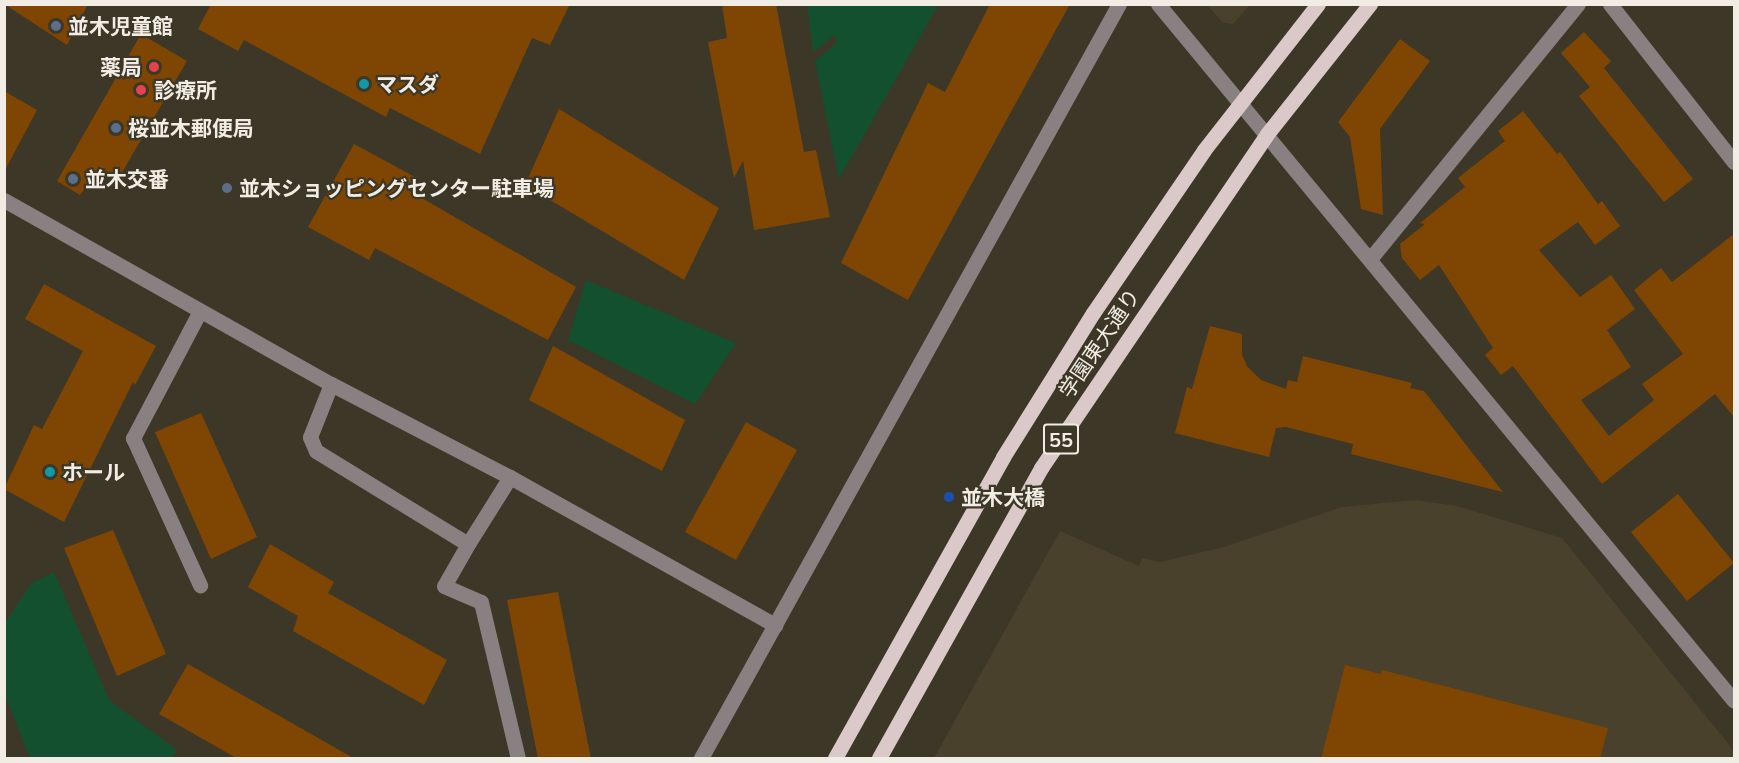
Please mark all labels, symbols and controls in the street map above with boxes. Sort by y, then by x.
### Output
place label: 並木児童館 [68,13,173,39]
marker: 並木児童館 [49,19,63,33]
place label: 薬局 [100,54,142,80]
marker: 薬局 [147,60,161,74]
place label: マスダ [376,71,439,97]
place label: 診療所 [154,77,217,103]
marker: マスダ [357,77,371,91]
marker: 診療所 [132,81,150,99]
place label: 桜並木郵便局 [128,115,254,141]
marker: 桜並木郵便局 [109,121,123,135]
place label: 並木交番 [85,166,169,192]
marker: 並木交番 [66,172,80,186]
place label: 並木ショッピングセンター駐車場 [239,175,554,201]
marker: 並木ショッピングセンター駐車場 [220,181,234,195]
street label: 学園東大通り [1053,284,1145,402]
road number: 55 [1043,422,1079,456]
place label: ホール [62,459,125,485]
marker: ホール [43,465,57,479]
place label: 並木大橋 [961,484,1045,510]
marker: 並木大橋 [942,490,956,504]

